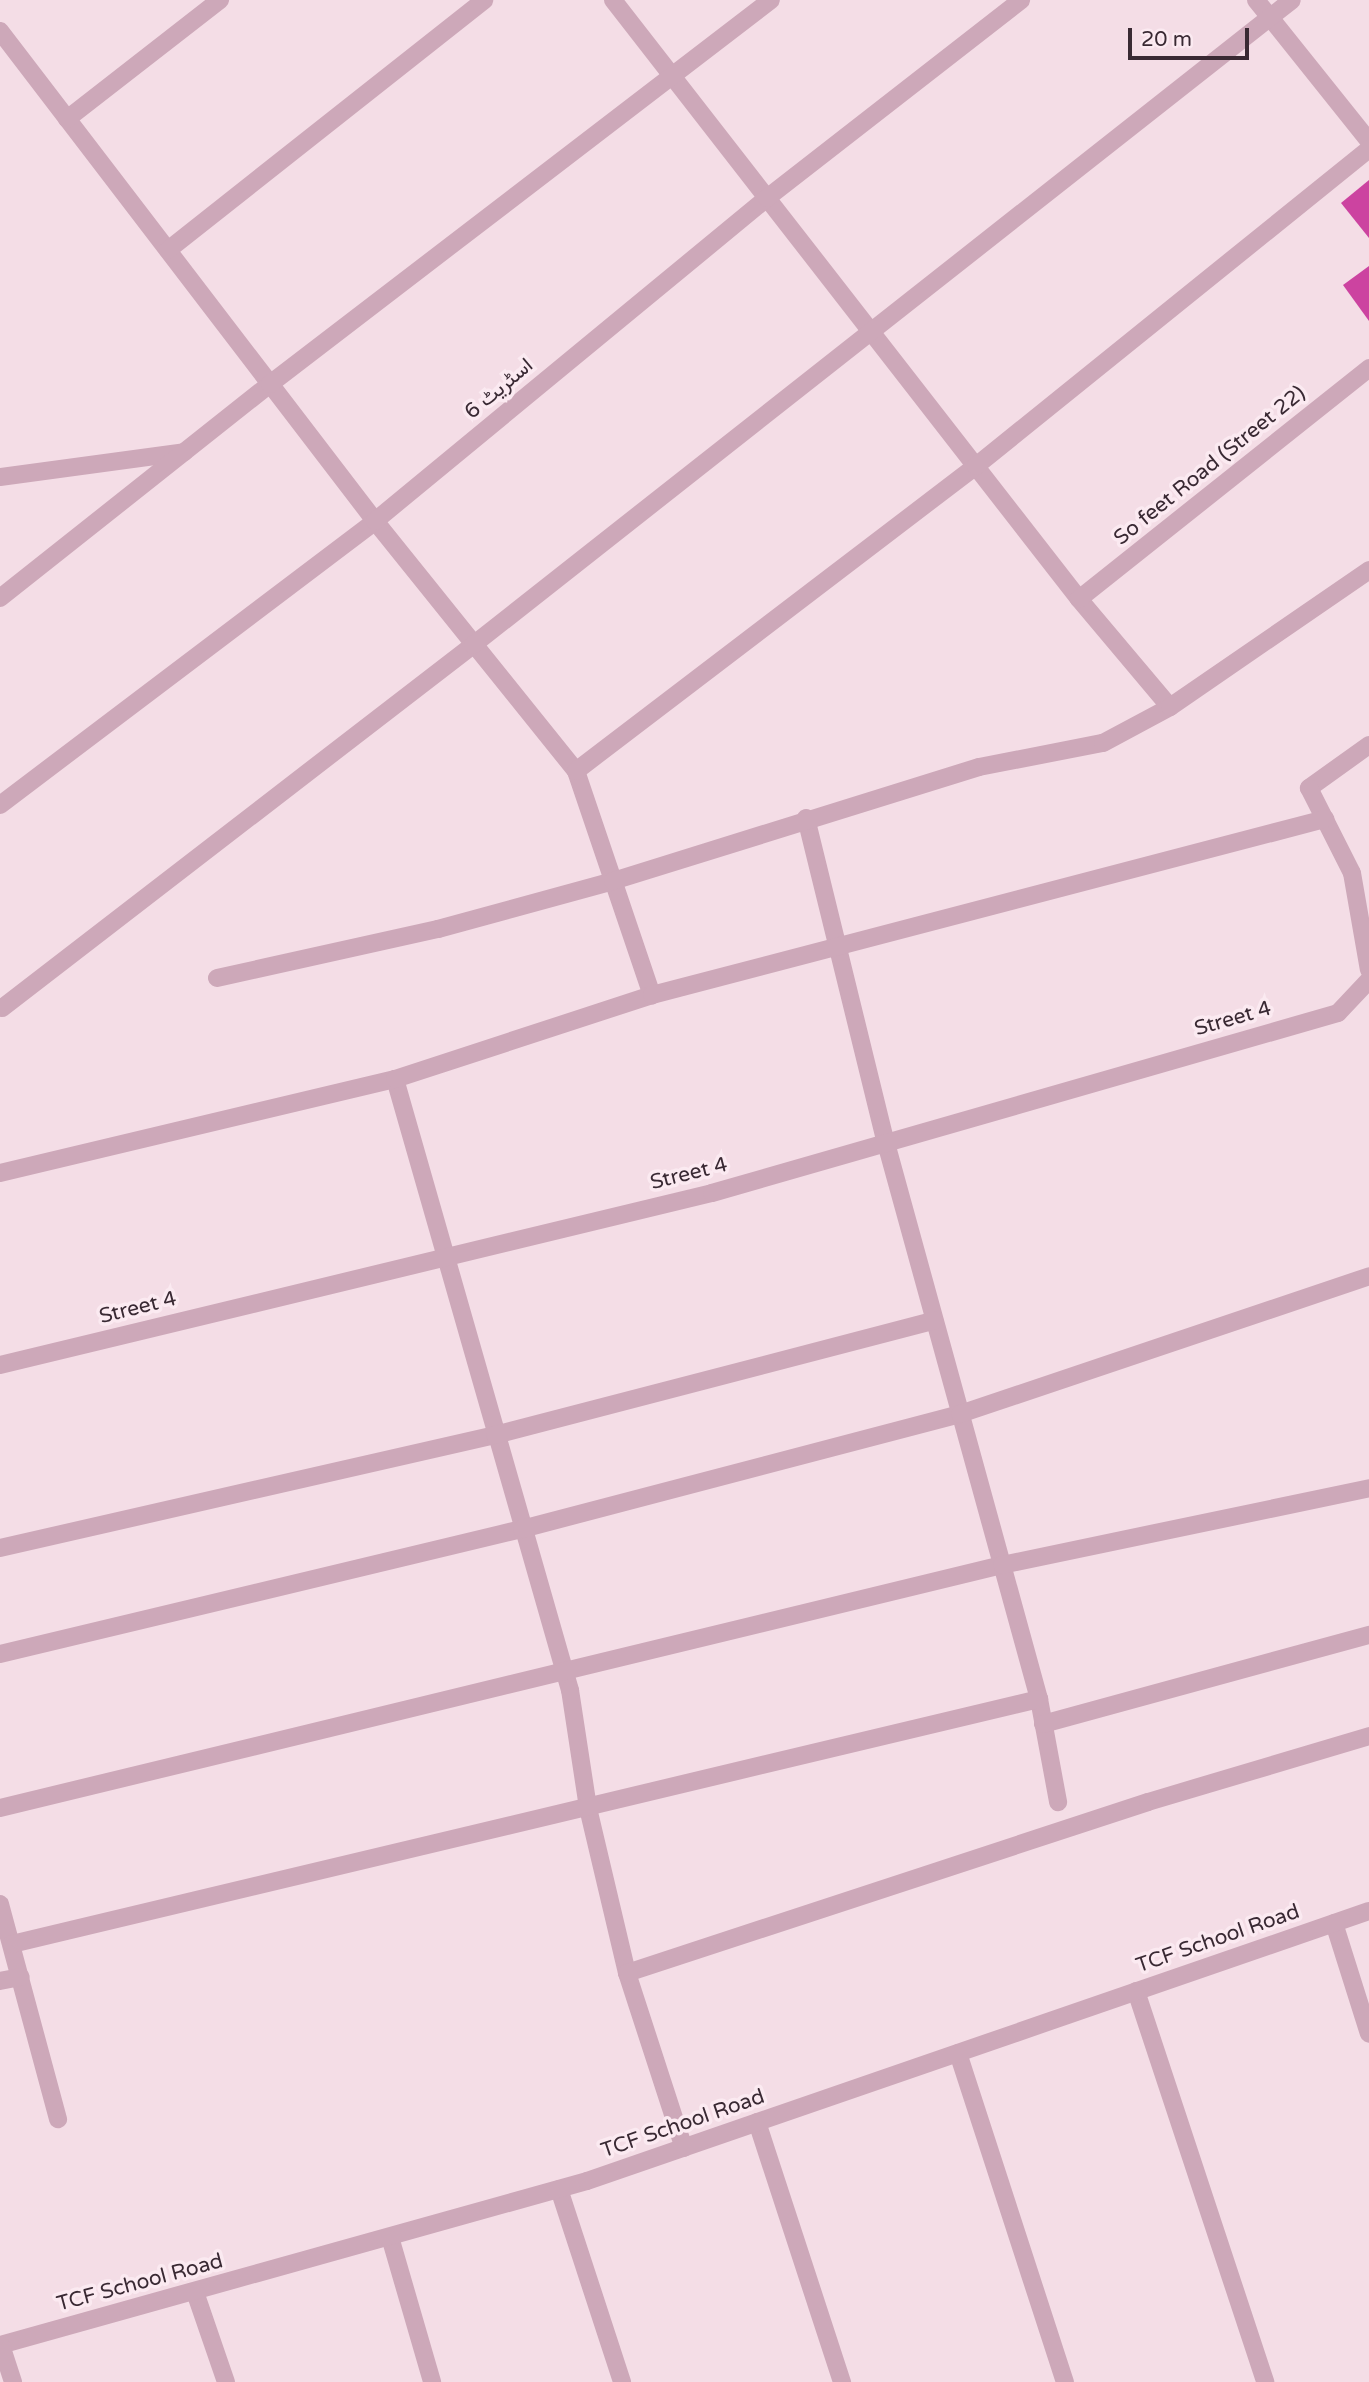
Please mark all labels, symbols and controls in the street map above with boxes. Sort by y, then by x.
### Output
scale bar [1131,14,1252,58]
text: 20 m [1141,27,1192,52]
street label: اسٹریٹ 6 [460,353,538,425]
street label: So feet Road (Street 22) [1109,381,1311,551]
street label: Street 4 [1192,996,1274,1042]
street label: Street 4 [648,1152,730,1196]
street label: Street 4 [97,1286,179,1330]
street label: TCF School Road [1133,1899,1303,1979]
street label: TCF School Road [598,2084,768,2164]
street label: TCF School Road [54,2249,226,2317]

